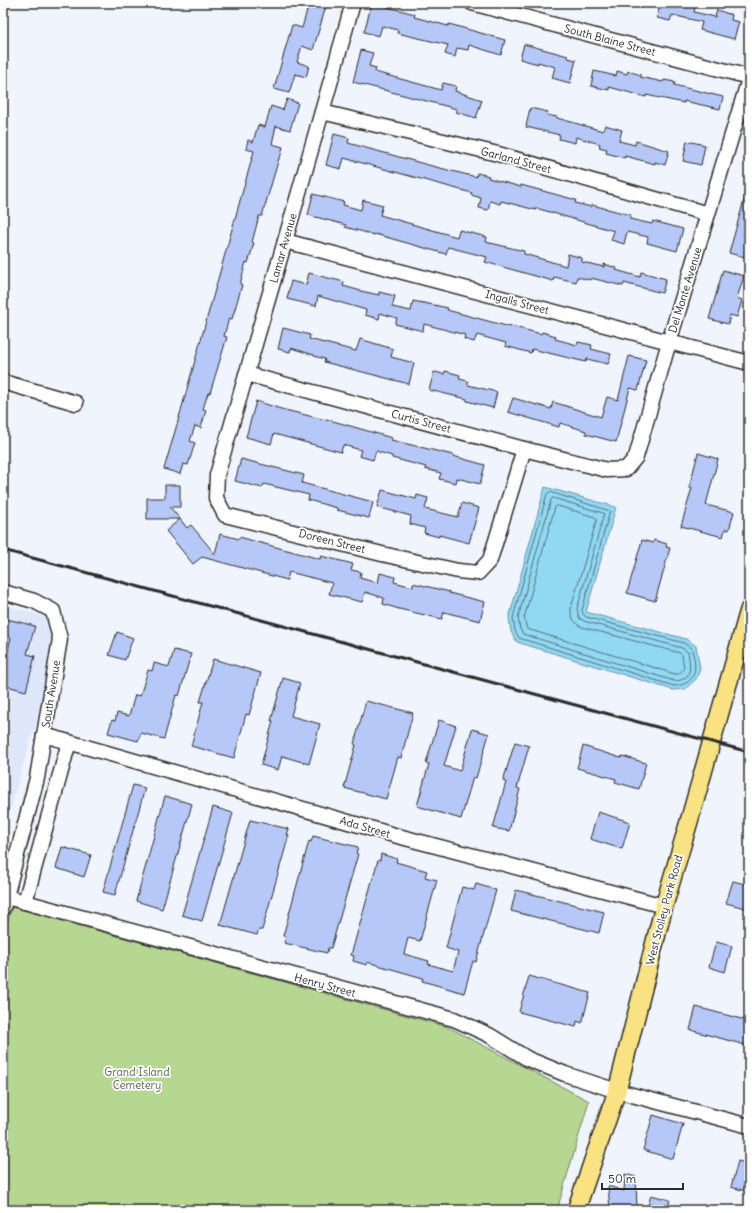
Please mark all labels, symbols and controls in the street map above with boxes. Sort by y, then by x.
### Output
street label: South Blaine Street [563,21,658,59]
street label: Garland Street [479,144,553,176]
street label: Lamar Avenue [266,211,300,285]
street label: Del Monte Avenue [665,245,705,335]
street label: Ingalls Street [484,287,551,317]
street label: Curtis Street [390,406,453,436]
street label: Doreen Street [297,526,367,556]
street label: South Avenue [39,659,63,729]
street label: Ada Street [338,813,392,841]
street label: West Stolley Park Road [643,853,686,967]
street label: Henry Street [293,970,357,1000]
park label: Grand Island Cemetery [104,1065,170,1092]
scale bar [602,1165,683,1191]
text: 50 m [608,1171,637,1186]

